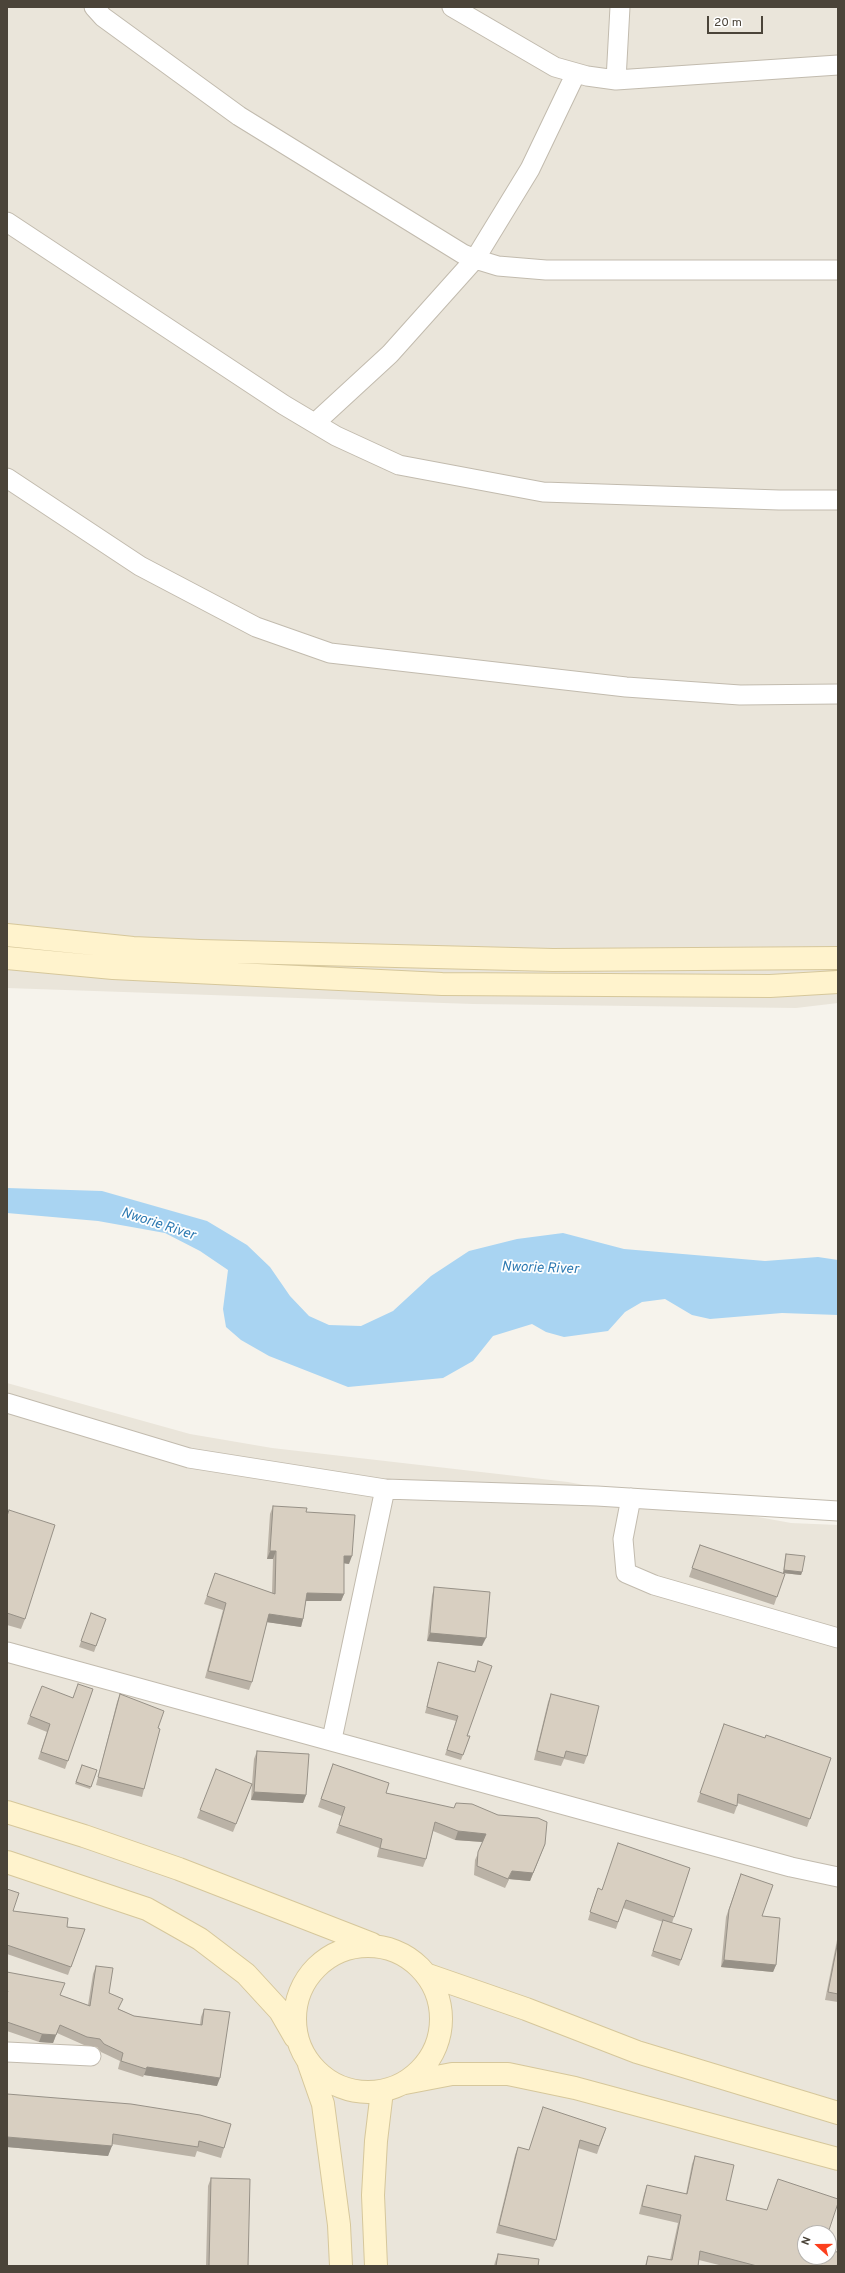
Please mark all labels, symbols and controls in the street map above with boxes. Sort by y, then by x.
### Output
scale bar [709,8,765,34]
text: 20 m [714,15,742,31]
water label: Nworie River [119,1205,197,1245]
water label: Nworie River [501,1259,579,1279]
north arrow [797,2225,837,2265]
text: N [799,2235,815,2247]

